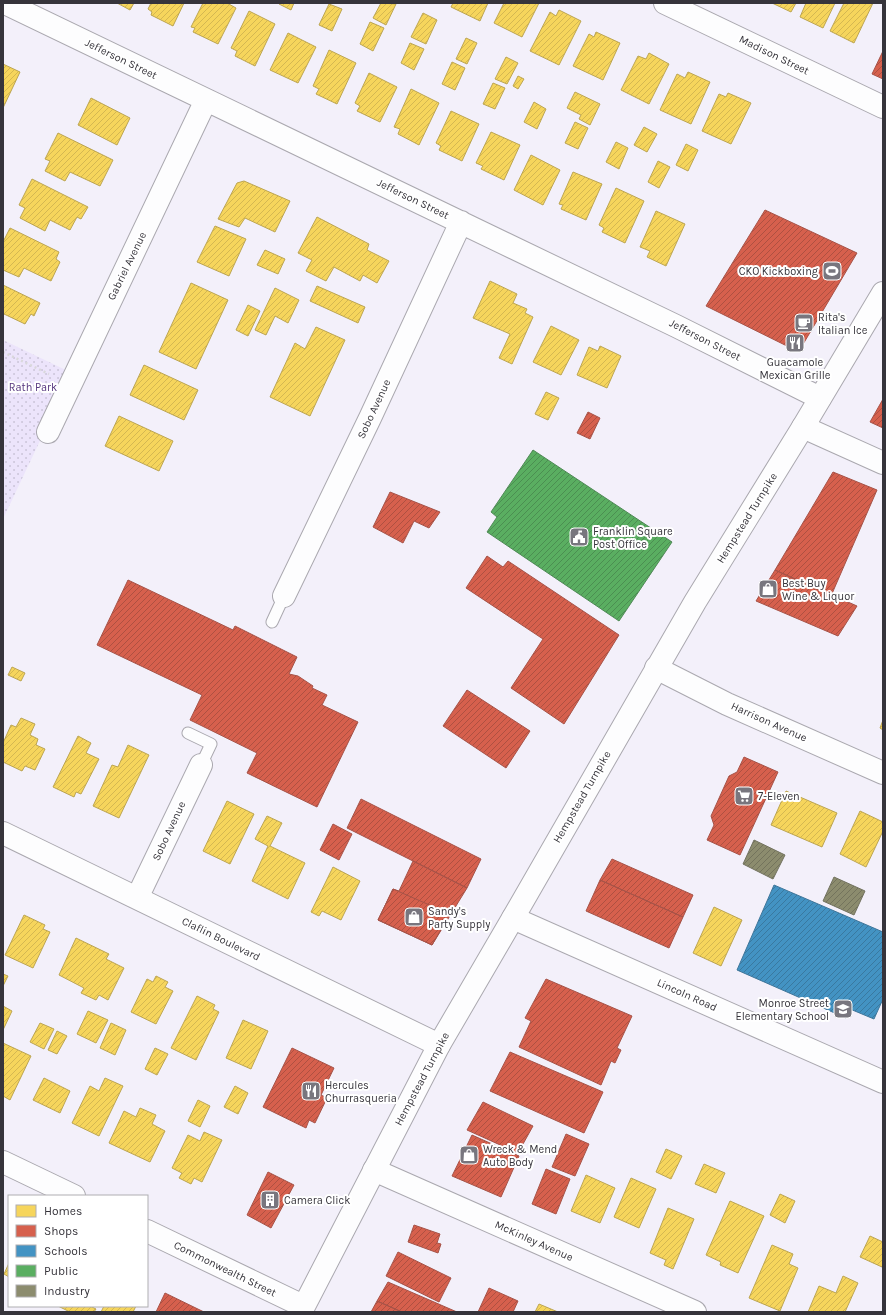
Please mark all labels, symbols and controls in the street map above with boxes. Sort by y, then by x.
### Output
street label: Madison Street [737,32,811,78]
street label: Jefferson Street [83,36,159,82]
street label: Jefferson Street [375,176,451,222]
street label: Gabriel Avenue [105,229,149,302]
sports icon: CKO Kickboxing [821,260,843,282]
place label: CKO Kickboxing [739,265,819,278]
place label: Rita's Italian Ice [818,311,868,337]
cafe icon: Rita's Italian Ice [793,312,815,334]
street label: Jefferson Street [667,316,743,364]
restaurant icon: Guacamole Mexican Grille [784,332,806,354]
place label: Guacamole Mexican Grille [759,356,831,382]
street label: Sobo Avenue [355,377,394,441]
park label: Rath Park [9,381,57,394]
street label: Hempstead Turnpike [714,470,780,566]
place label: Franklin Square Post Office [593,525,673,551]
public building icon: Franklin Square Post Office [568,526,590,548]
place label: Best Buy Wine & Liquor [782,577,854,603]
shop icon: Best Buy Wine & Liquor [757,578,779,600]
street label: Harrison Avenue [729,699,809,745]
street label: Hempstead Turnpike [550,748,614,845]
supermarket icon: 7-Eleven [733,785,755,807]
place label: 7-Eleven [758,790,800,803]
street label: Sobo Avenue [150,799,189,863]
place label: Sandy's Party Supply [428,905,490,931]
shop icon: Sandy's Party Supply [403,906,425,928]
street label: Claflin Boulevard [180,914,262,964]
street label: Lincoln Road [655,976,719,1014]
place label: Monroe Street Elementary School [736,997,829,1023]
school or university icon: Monroe Street Elementary School [832,998,854,1020]
street label: Hempstead Turnpike [392,1030,452,1128]
place label: Hercules Churrasqueria [325,1079,397,1105]
restaurant icon: Hercules Churrasqueria [300,1080,322,1102]
place label: Wreck & Mend Auto Body [483,1143,557,1169]
shop icon: Wreck & Mend Auto Body [458,1144,480,1166]
building icon: Camera Click [259,1189,281,1211]
place label: Camera Click [284,1194,350,1207]
legend [8,1195,148,1307]
text: Homes [44,1204,82,1218]
street label: McKinley Avenue [493,1218,575,1264]
text: Shops [44,1224,78,1238]
street label: Commonwealth Street [172,1239,278,1299]
text: Schools [44,1244,87,1258]
text: Public [44,1264,78,1278]
text: Industry [44,1284,90,1298]

